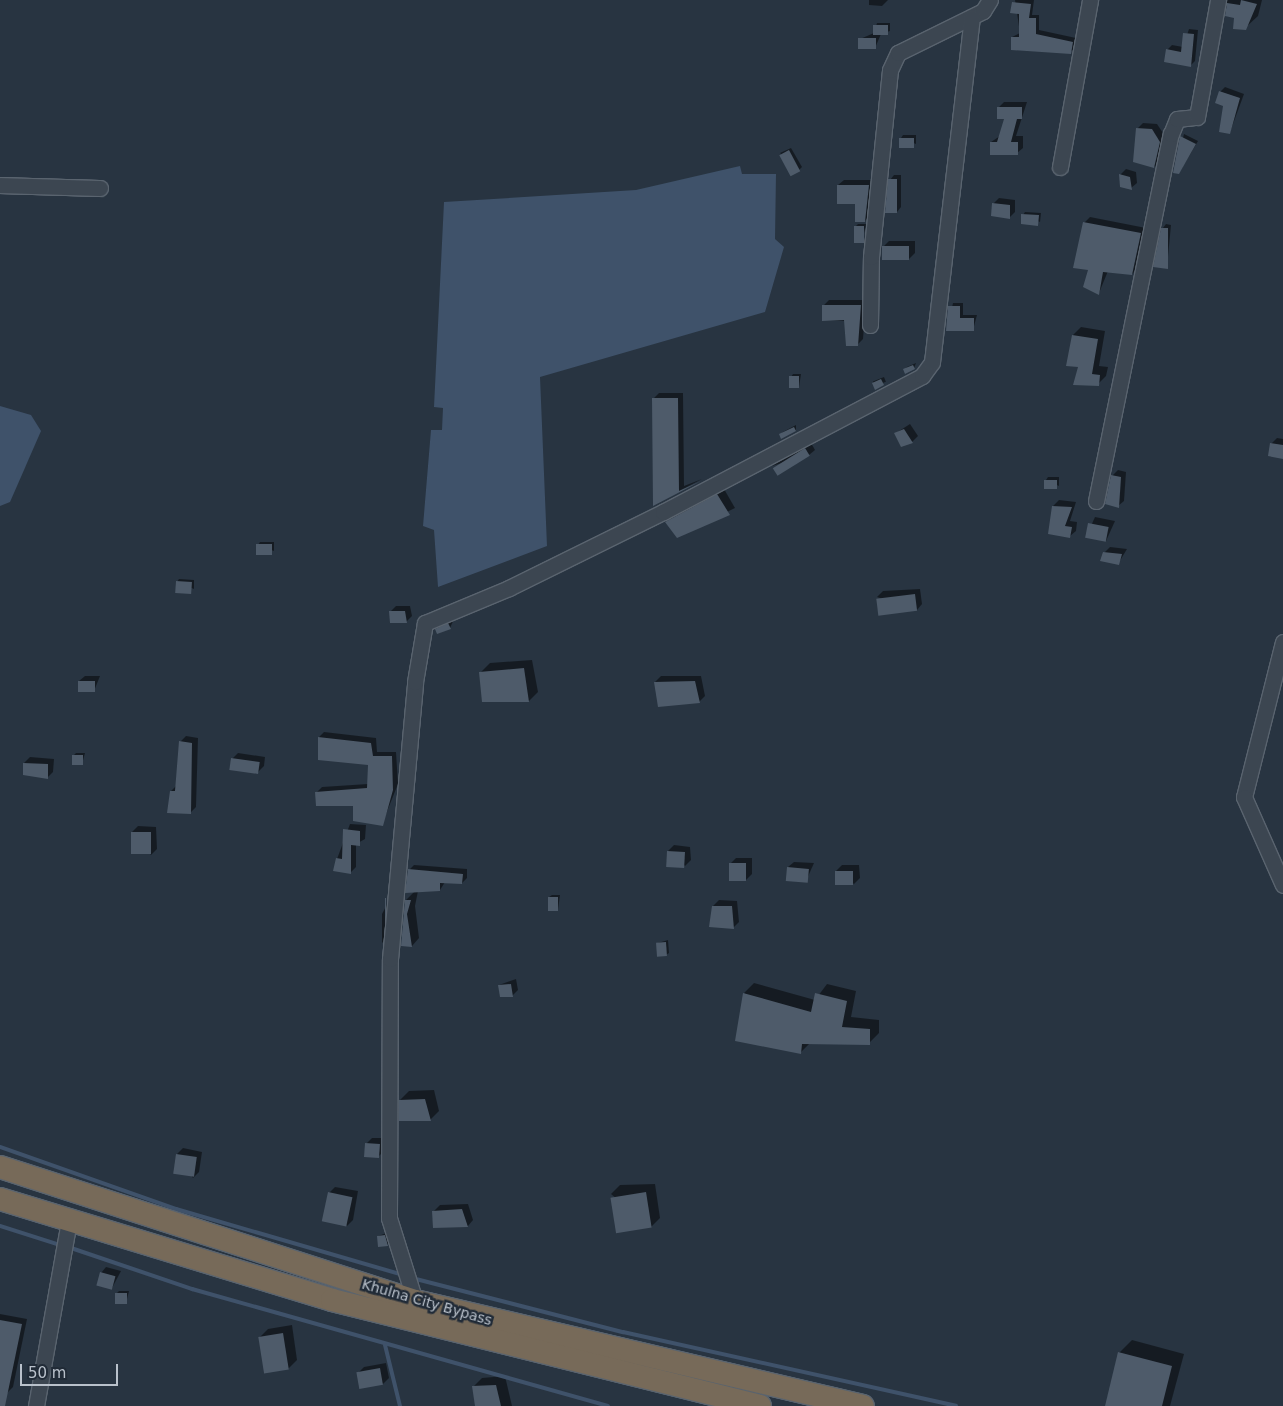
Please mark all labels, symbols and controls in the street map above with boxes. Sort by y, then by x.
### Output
street label: Khulna City Bypass [360,1275,494,1329]
scale bar [22,1354,120,1386]
text: 50 m [28,1364,66,1382]

